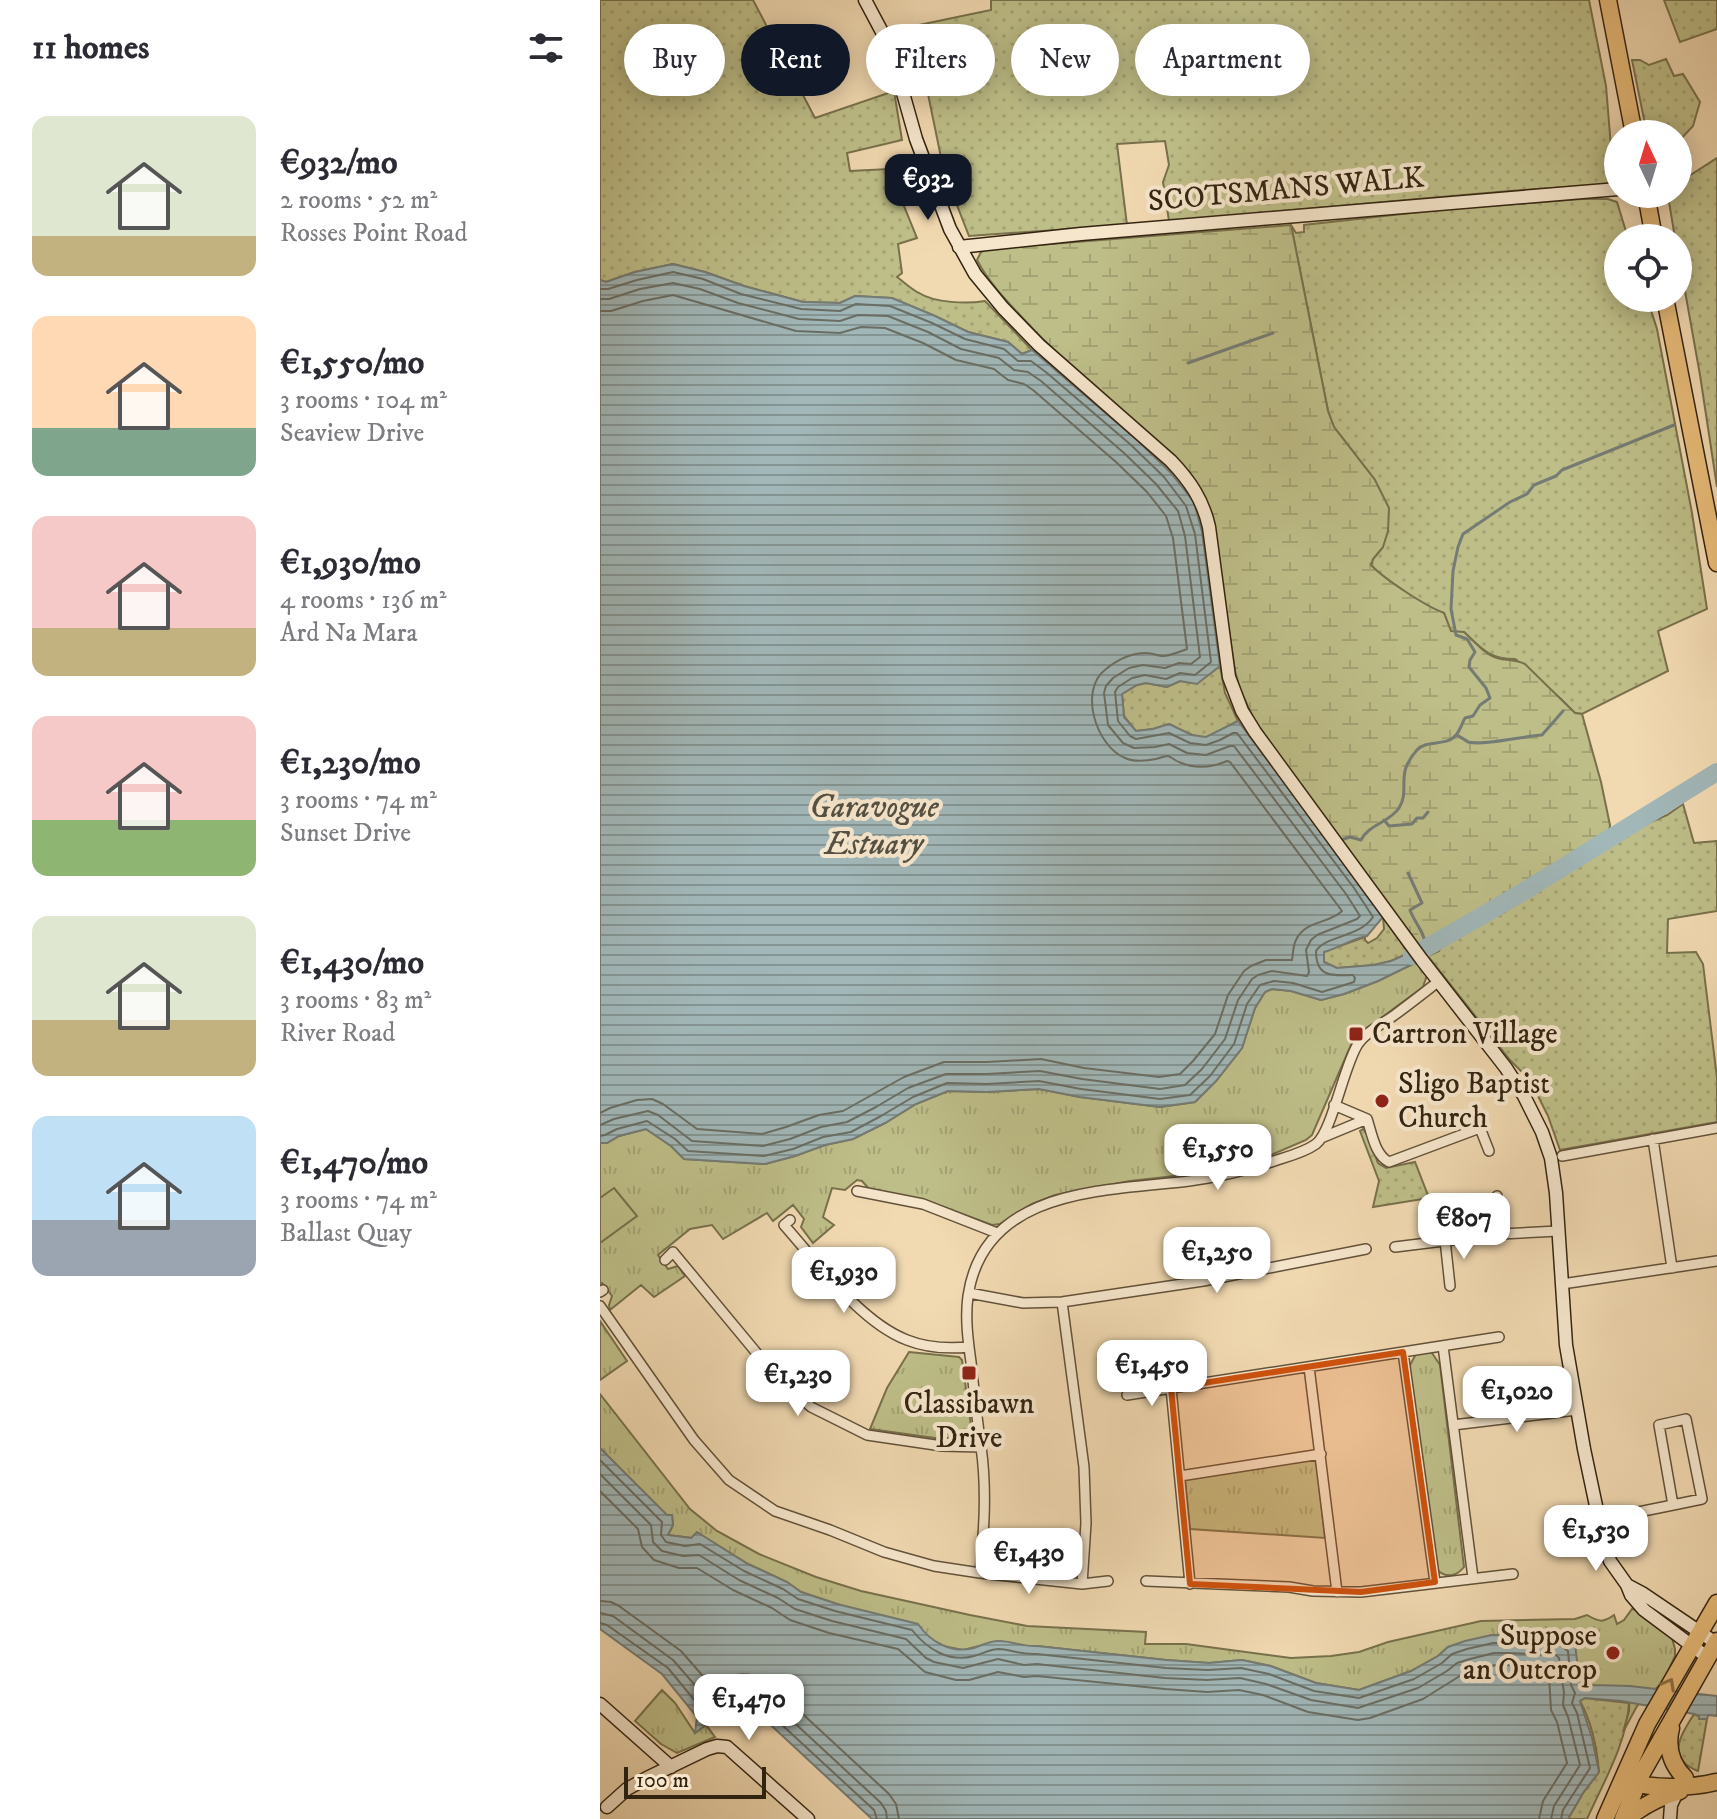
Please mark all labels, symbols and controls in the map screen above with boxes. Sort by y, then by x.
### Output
chip: Buy [624,24,725,96]
chip: Rent [741,24,850,96]
chip: Filters [866,24,995,96]
chip: New [1011,24,1119,96]
chip: Apartment [1135,24,1310,96]
icon: filters [524,26,568,70]
text: 11 homes [32,27,149,69]
north arrow [1604,120,1692,208]
map controls [1604,120,1692,312]
text: €932/mo [280,142,398,184]
icon: home [96,148,192,244]
pin: €932 [881,154,975,222]
street label: SCOTSMANS WALK [1146,160,1426,220]
text: €932 [903,163,953,196]
text: 2 rooms · 52 m² [280,184,437,217]
text: Rosses Point Road [280,217,467,250]
button: locate [1604,224,1692,312]
text: €1,550/mo [280,342,424,384]
icon: home [96,348,192,444]
text: 3 rooms · 104 m² [280,384,447,417]
text: Seaview Drive [280,417,424,450]
text: €1,930/mo [280,542,421,584]
icon: home [96,548,192,644]
text: 4 rooms · 136 m² [280,584,447,617]
text: Ard Na Mara [280,617,418,650]
text: €1,230/mo [280,742,420,784]
icon: home [96,748,192,844]
text: 3 rooms · 74 m² [280,784,437,817]
water label: Garavogue Estuary [810,788,940,865]
text: Sunset Drive [280,817,411,850]
text: €1,430/mo [280,942,424,984]
icon: home [96,948,192,1044]
text: 3 rooms · 83 m² [280,984,431,1017]
place label: Cartron Village [1372,1016,1558,1053]
text: River Road [280,1017,395,1050]
marker: Cartron Village [1347,1025,1365,1043]
place label: Sligo Baptist Church [1398,1066,1550,1137]
marker: Sligo Baptist Church [1373,1092,1391,1110]
pin: €1,550 [1153,1124,1283,1192]
text: €1,550 [1182,1133,1254,1166]
text: €1,470/mo [280,1142,428,1184]
icon: home [96,1148,192,1244]
text: 3 rooms · 74 m² [280,1184,437,1217]
pin: €807 [1417,1193,1511,1261]
text: €807 [1436,1202,1492,1235]
text: Ballast Quay [280,1217,412,1250]
pin: €1,250 [1152,1227,1282,1295]
text: €1,250 [1181,1236,1253,1269]
pin: €1,930 [779,1247,909,1315]
text: €1,930 [810,1256,878,1289]
pin: €1,450 [1087,1340,1217,1408]
text: €1,450 [1115,1349,1189,1382]
pin: €1,230 [733,1350,863,1418]
text: €1,230 [764,1359,832,1392]
marker: Classibawn Drive [960,1364,978,1382]
pin: €1,020 [1452,1366,1582,1434]
text: €1,020 [1481,1375,1553,1408]
place label: Classibawn Drive [904,1386,1035,1457]
pin: €1,530 [1531,1505,1661,1573]
text: €1,530 [1562,1514,1630,1547]
pin: €1,430 [964,1528,1094,1596]
text: €1,430 [994,1537,1064,1570]
place label: Suppose an Outcrop [1463,1618,1597,1689]
marker: Suppose an Outcrop [1604,1644,1622,1662]
pin: €1,470 [684,1674,814,1742]
one-way arrow [1659,1678,1675,1693]
text: €1,470 [712,1683,786,1716]
scale bar [624,1763,766,1799]
text: 100 m [636,1767,689,1794]

